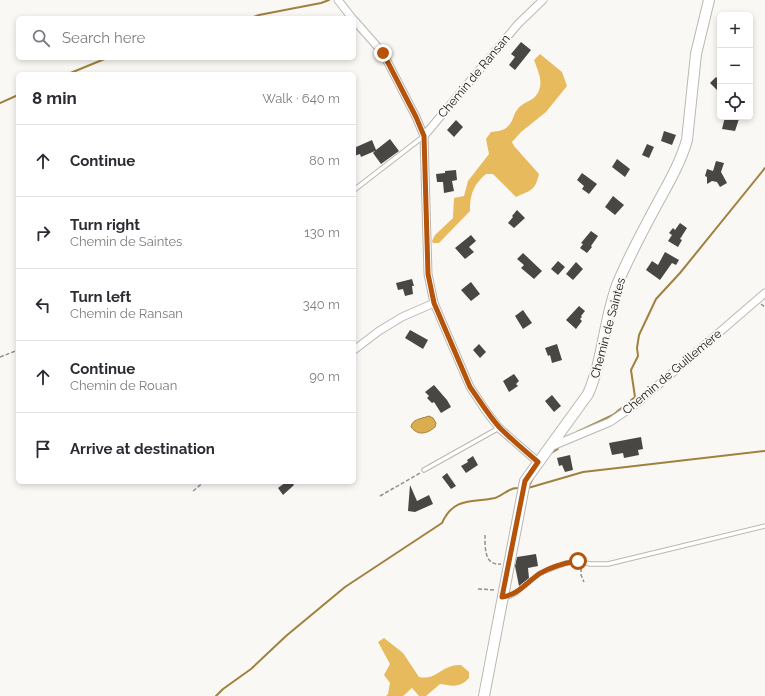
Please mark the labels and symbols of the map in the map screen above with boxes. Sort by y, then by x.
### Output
street label: Chemin de Ransan [435,32,513,120]
route end [374,44,392,62]
street label: Chemin de Saintes [588,276,628,380]
street label: Chemin de Guillemère [620,327,724,417]
route start [569,552,587,570]

